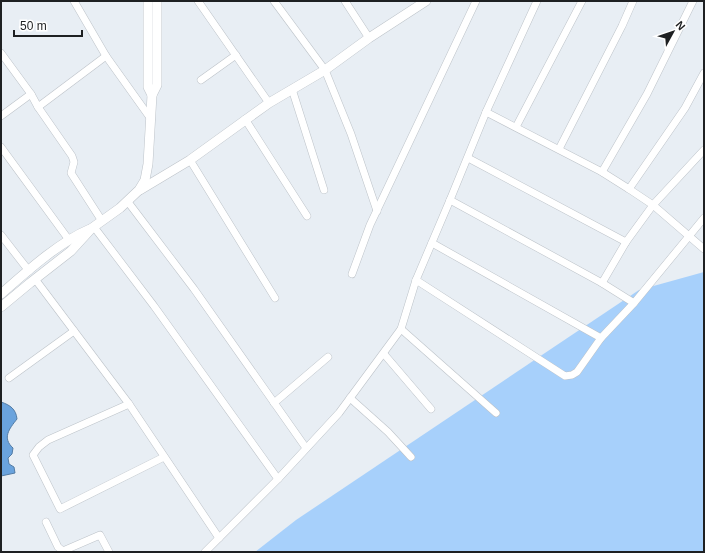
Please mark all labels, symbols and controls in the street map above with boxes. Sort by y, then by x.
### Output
scale bar [14,12,82,38]
north arrow [653,12,693,52]
text: 50 m [20,19,47,33]
text: N [674,19,688,33]

